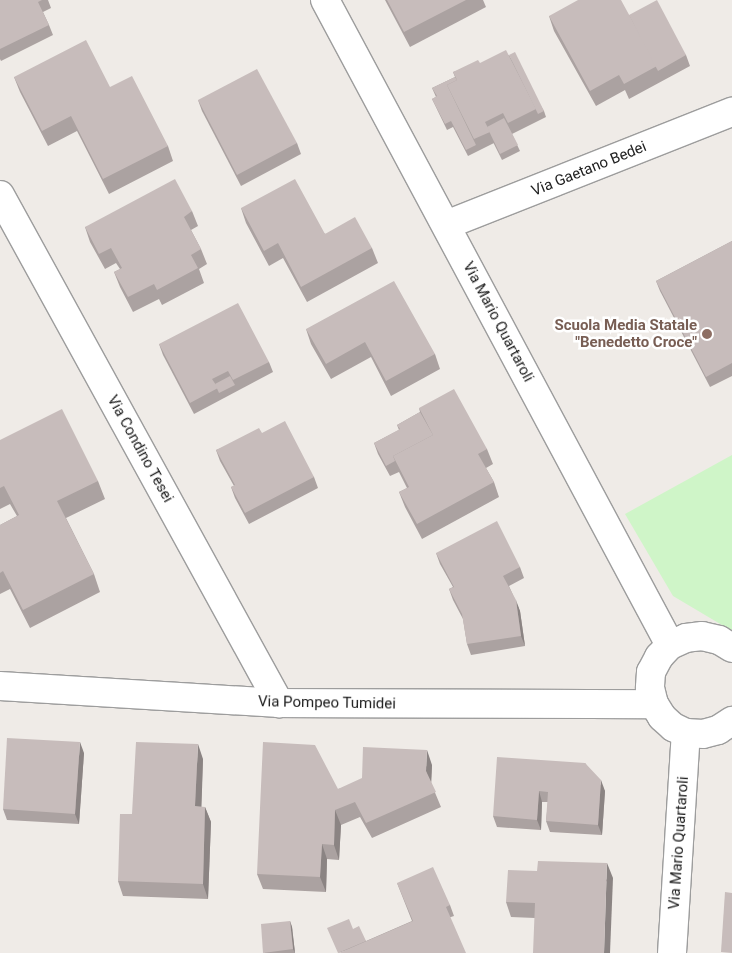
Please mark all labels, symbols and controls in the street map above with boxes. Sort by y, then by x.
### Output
street label: Via Gaetano Bedei [529,138,649,200]
street label: Via Mario Quartaroli [459,259,537,385]
place label: Scuola Media Statale "Benedetto Croce" [554,316,697,351]
marker: Scuola Media Statale "Benedetto Croce" [701,328,713,340]
street label: Via Condino Tesei [103,392,177,506]
street label: Via Pompeo Tumidei [258,693,396,713]
street label: Via Mario Quartaroli [665,776,693,910]

